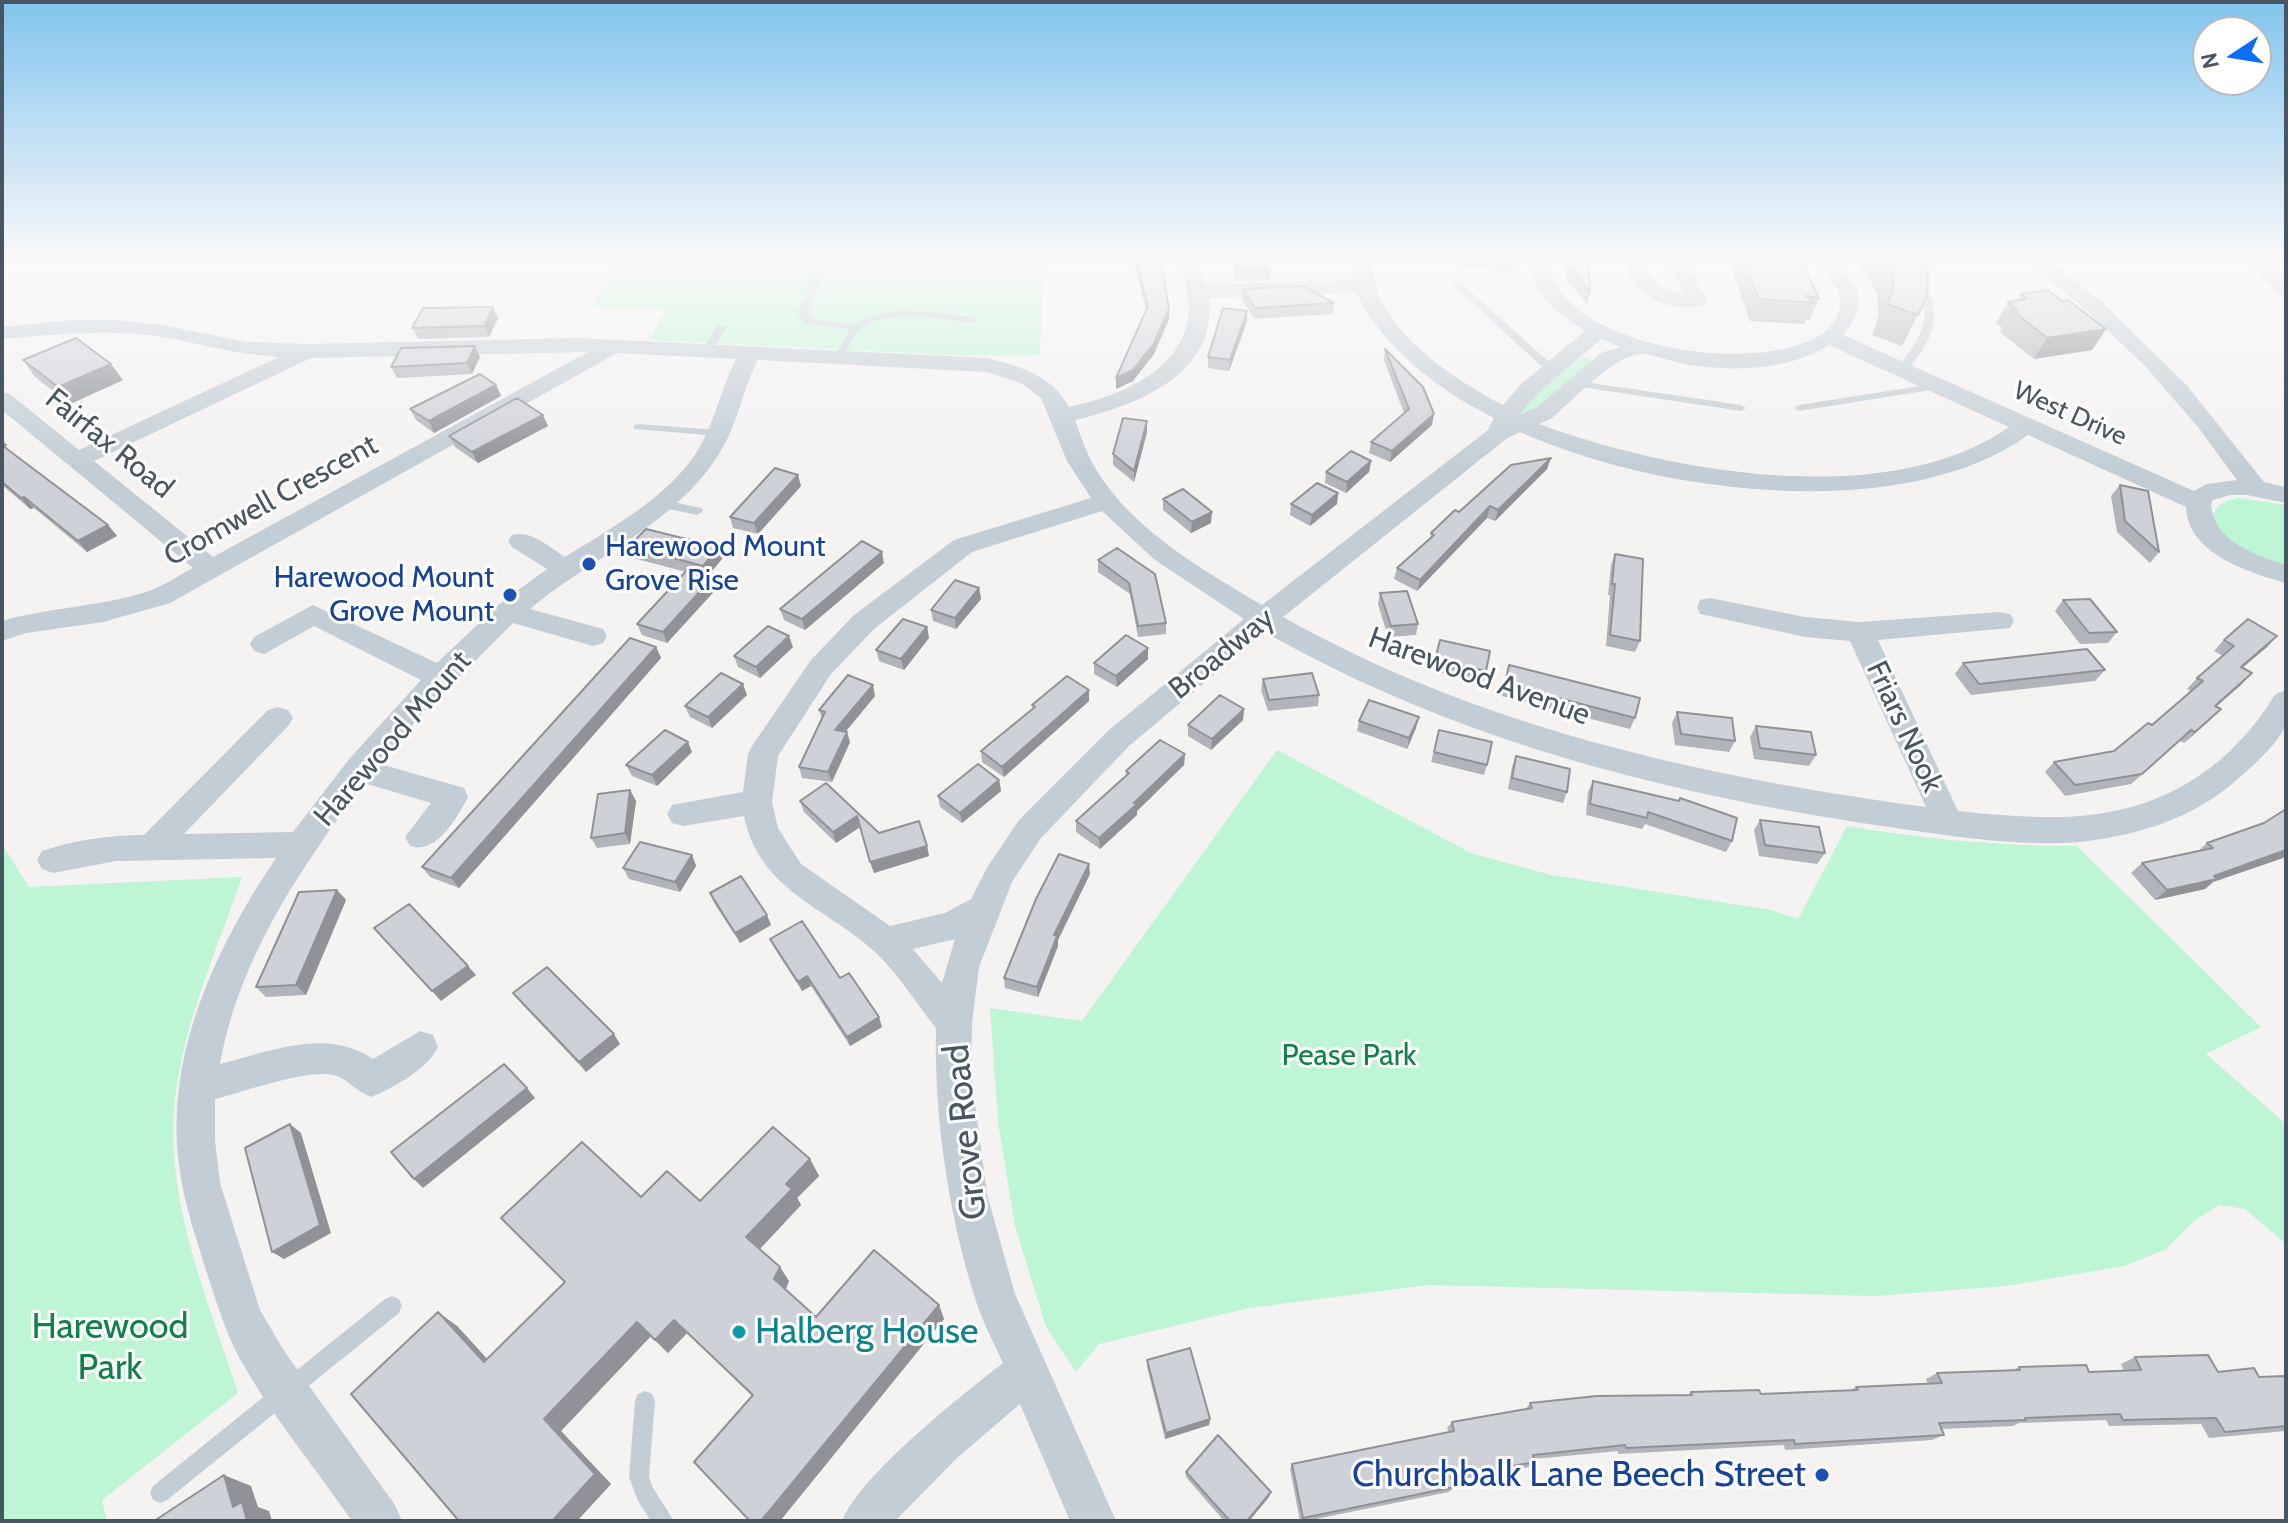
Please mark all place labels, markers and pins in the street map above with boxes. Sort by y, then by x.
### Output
place label: Harewood Mount Grove Rise [605,529,826,600]
marker: Harewood Mount Grove Rise [580,555,598,573]
place label: Harewood Mount Grove Mount [273,560,494,630]
marker: Harewood Mount Grove Mount [501,586,519,604]
place label: Halberg House [755,1310,978,1354]
marker: Halberg House [730,1323,748,1341]
place label: Churchbalk Lane Beech Street [1352,1453,1806,1497]
marker: Churchbalk Lane Beech Street [1813,1466,1831,1484]

